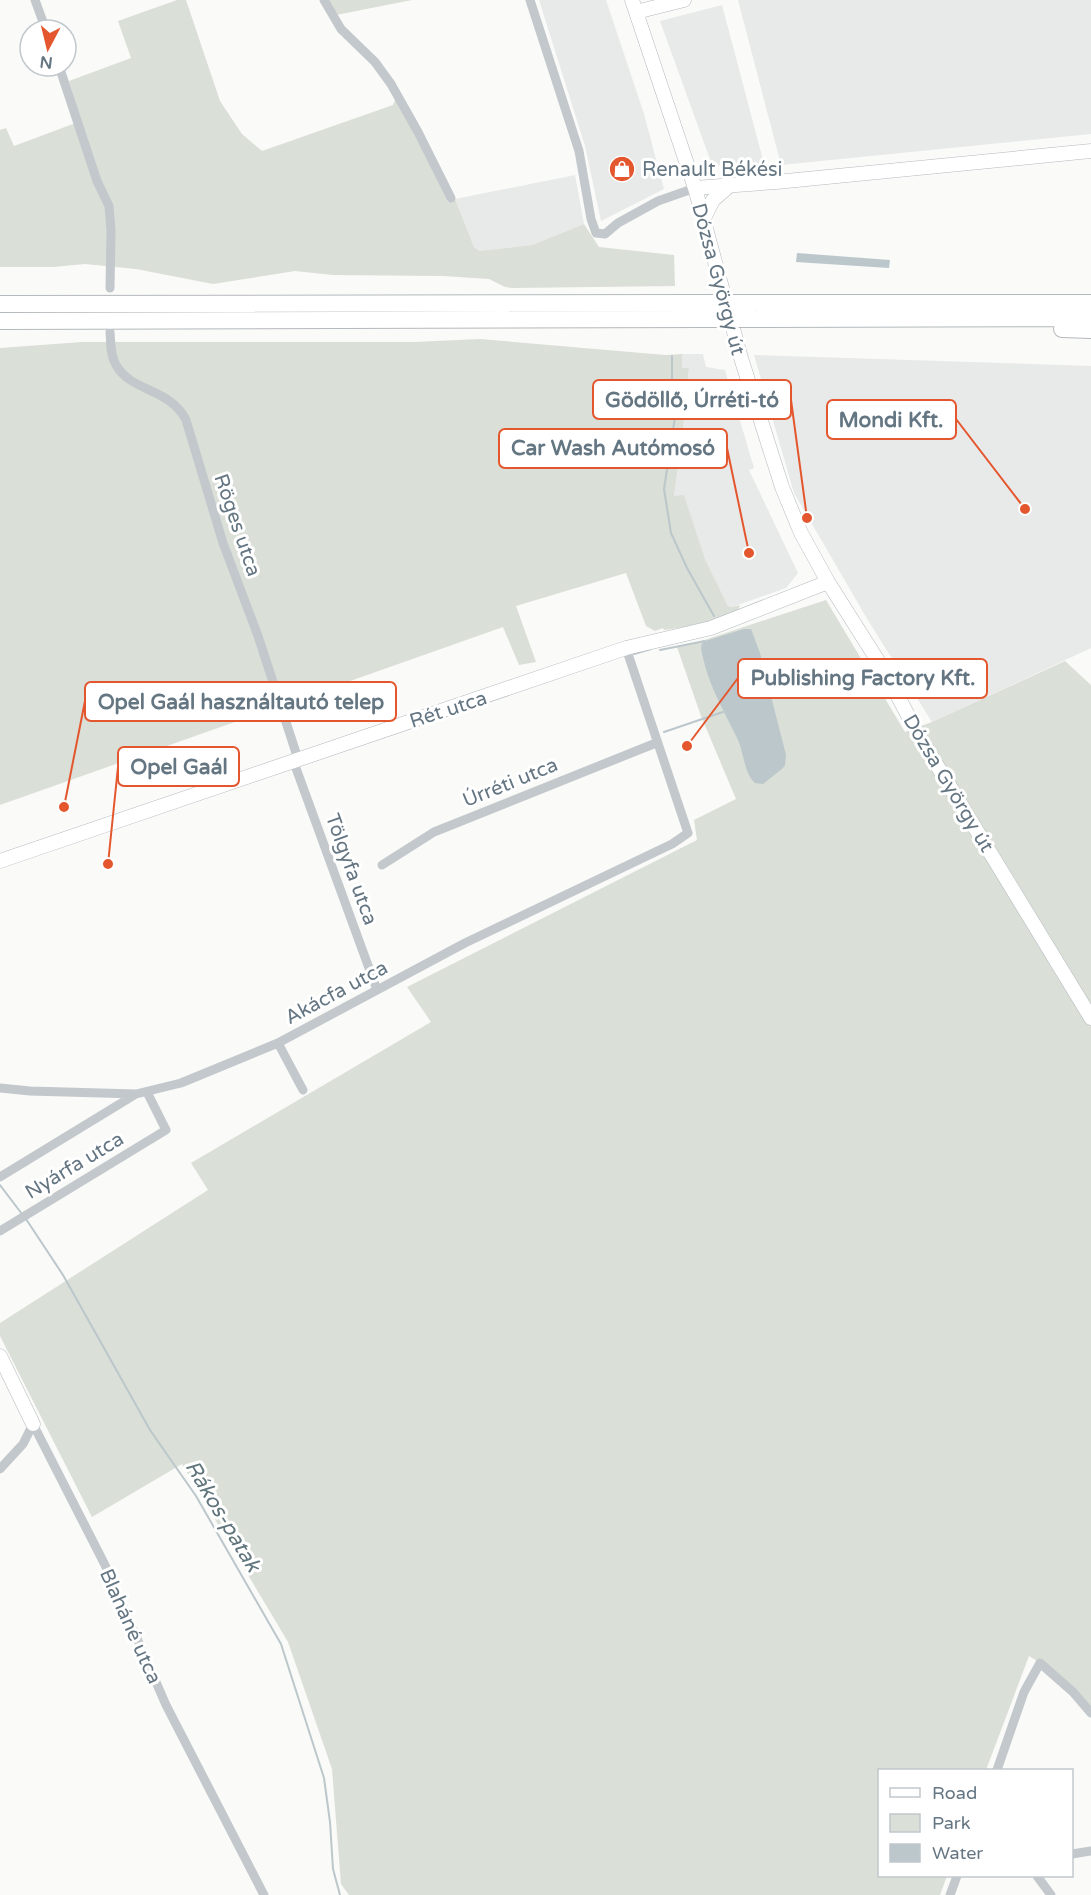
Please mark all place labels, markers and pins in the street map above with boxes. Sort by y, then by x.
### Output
shop icon: Renault Békési [607,154,637,184]
place label: Renault Békési [642,158,783,182]
callout: Gödöllő, Úrréti-tó [593,380,791,419]
callout: Mondi Kft. [827,400,956,439]
callout: Car Wash Autómosó [499,429,727,468]
callout: Publishing Factory Kft. [738,659,987,698]
callout: Opel Gaál használtautó telep [85,682,396,721]
callout: Opel Gaál [118,747,239,786]

